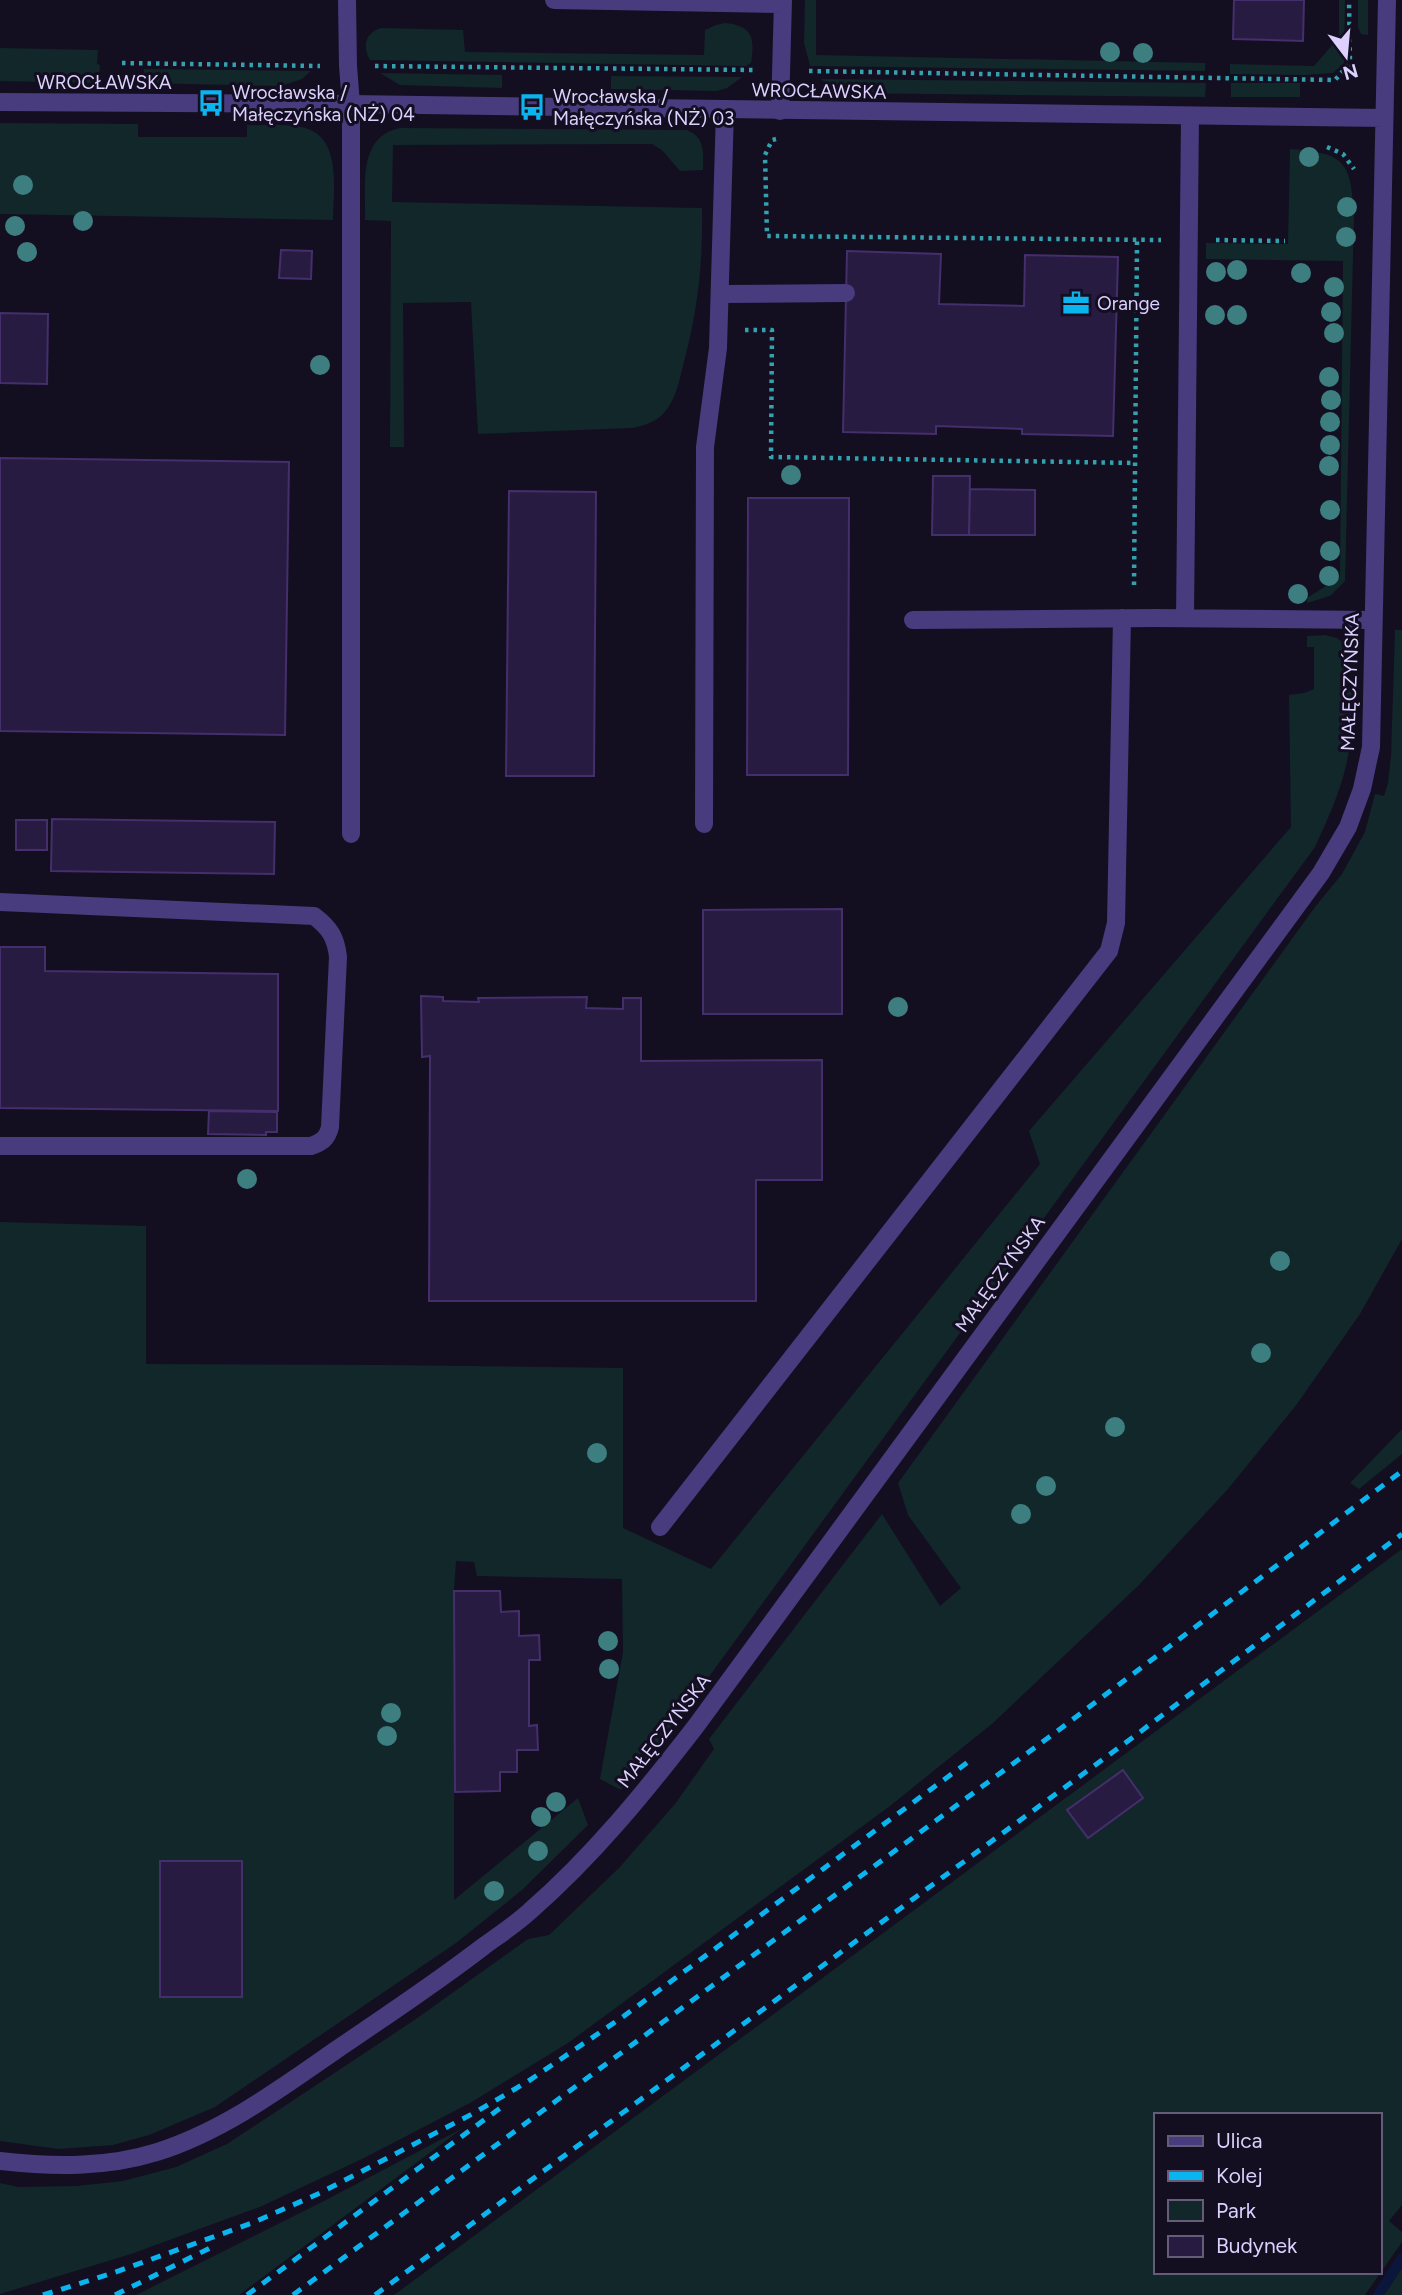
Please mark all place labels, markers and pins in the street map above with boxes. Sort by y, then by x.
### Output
place label: Wrocławska / Małęczyńska (NŻ) 04 [232,81,415,126]
place label: Wrocławska / Małęczyńska (NŻ) 03 [553,85,734,130]
bus stop icon: Wrocławska / Małęczyńska (NŻ) 04 [196,88,226,118]
bus stop icon: Wrocławska / Małęczyńska (NŻ) 03 [517,92,547,122]
office icon: Orange [1061,288,1091,318]
place label: Orange [1097,292,1160,315]

